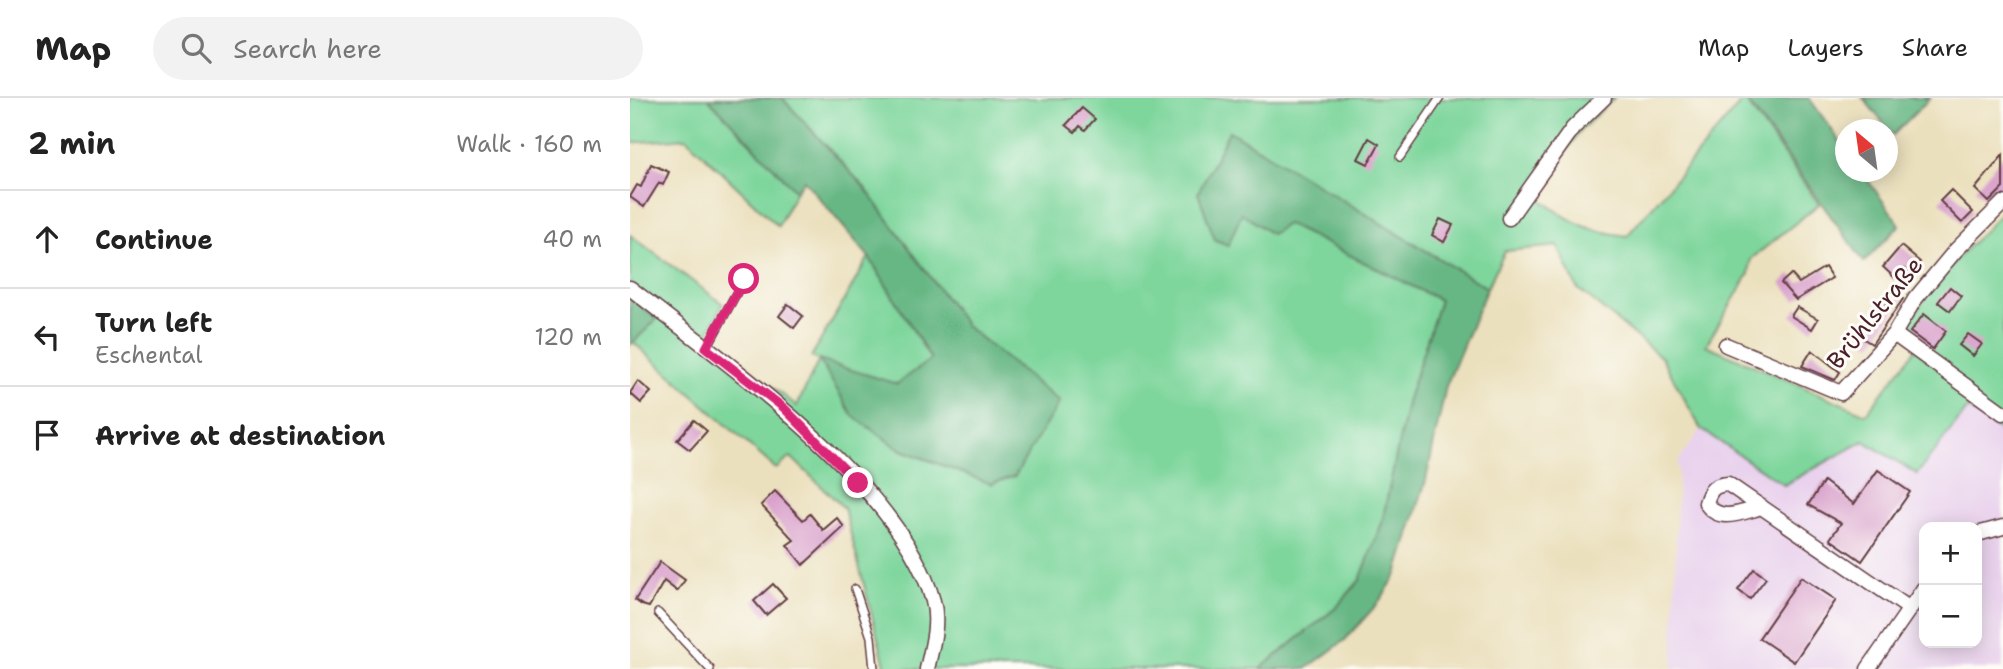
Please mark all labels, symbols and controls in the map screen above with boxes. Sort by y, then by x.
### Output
search box [153,17,643,80]
text: Map [35,26,111,71]
icon: search [177,29,215,67]
text: Search here [233,31,382,66]
text: Map [1698,32,1749,64]
text: Layers [1787,32,1864,64]
text: Share [1902,32,1968,64]
north arrow [1835,119,1898,182]
text: 2 min [28,123,115,164]
text: Walk · 160 m [456,129,602,159]
icon: ahead [28,220,66,258]
text: Continue [95,222,213,257]
text: 40 m [542,224,602,254]
street label: Brühlstraße [1820,250,1930,376]
route start [728,263,759,294]
text: Turn left [95,305,212,340]
icon: left [28,318,66,356]
text: 120 m [534,322,602,352]
text: Eschental [95,340,203,370]
icon: arrive [28,416,66,454]
text: Arrive at destination [95,418,385,453]
route end [842,467,873,498]
map controls [1919,522,1982,648]
button: + [1919,522,1982,585]
button: − [1919,585,1982,648]

